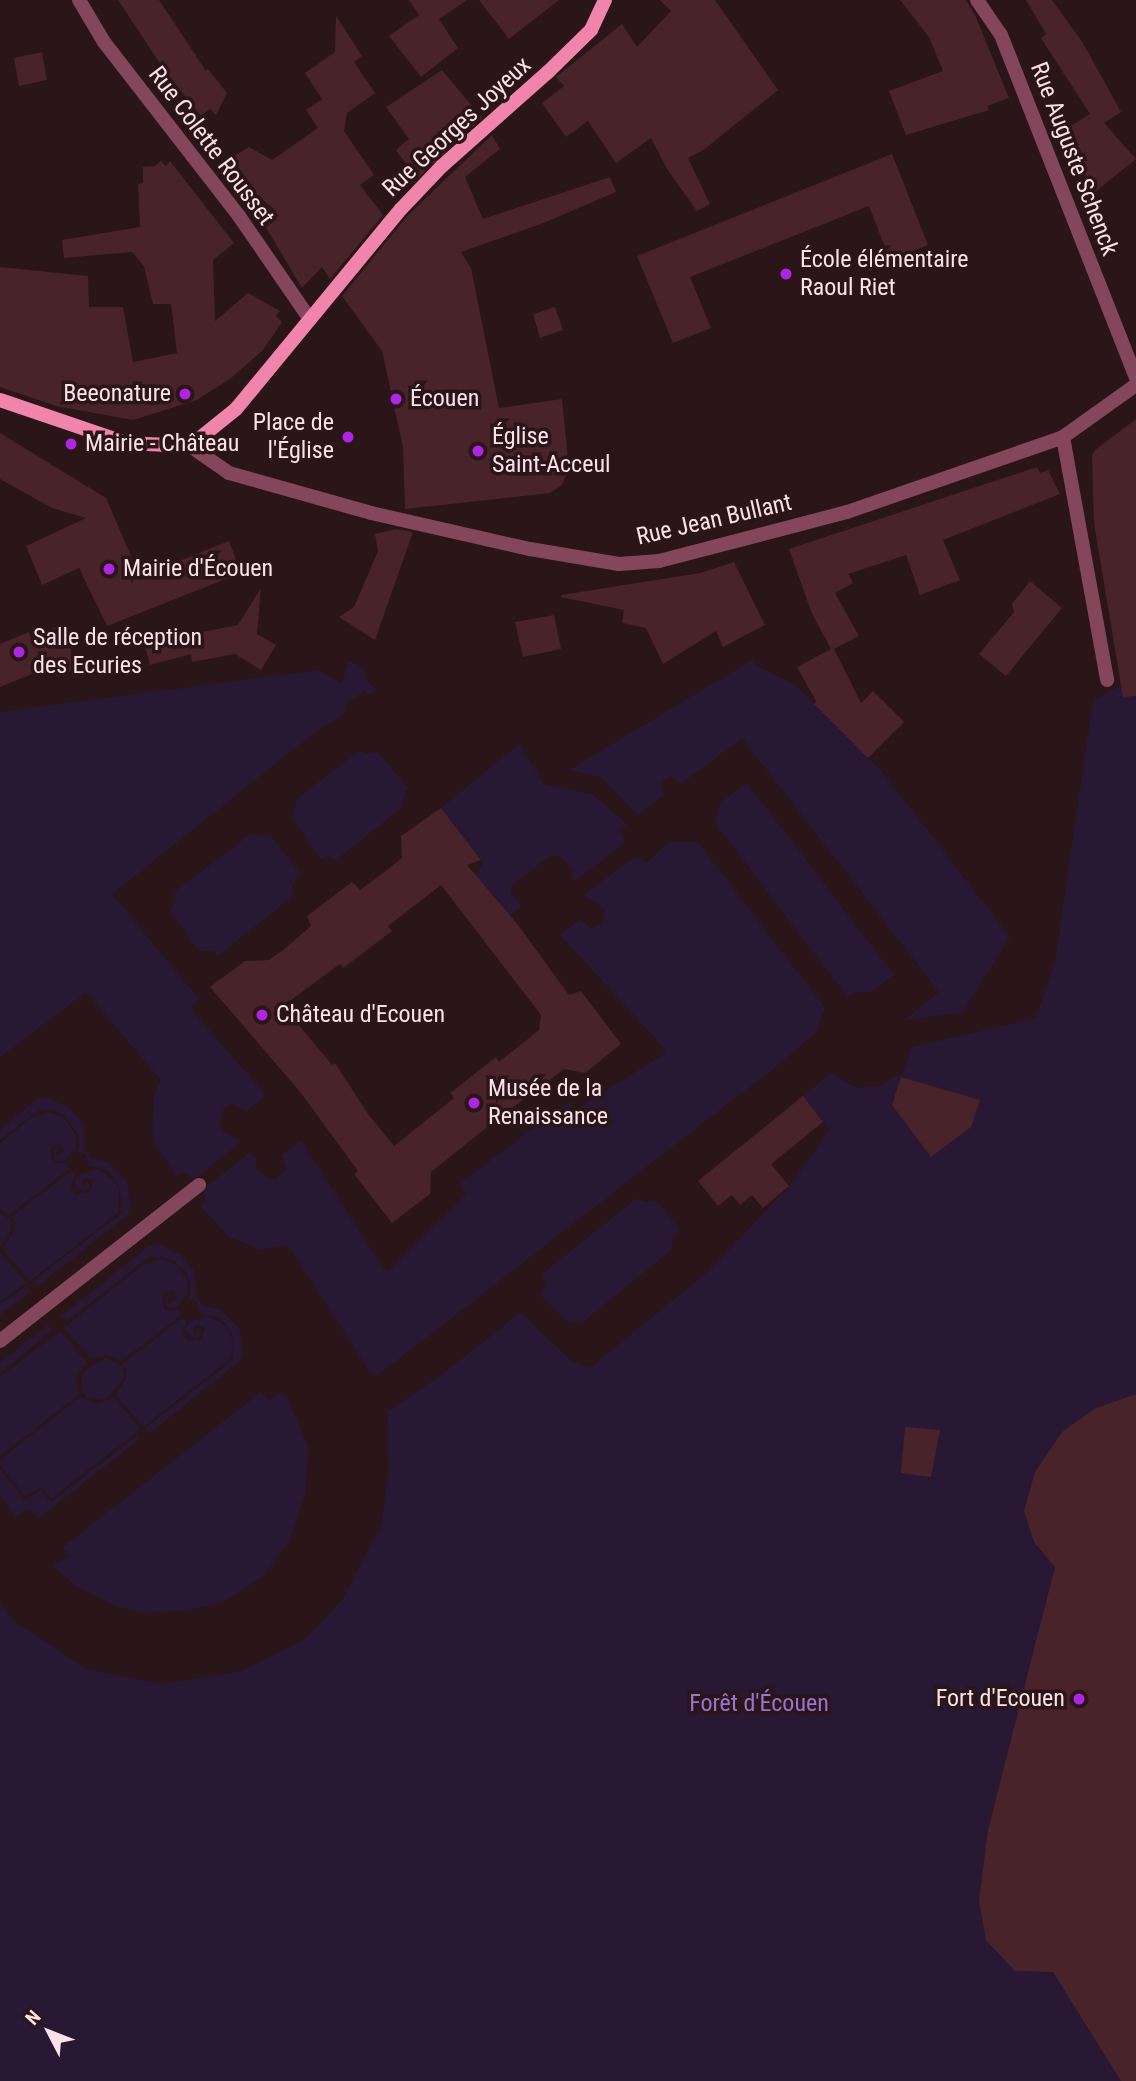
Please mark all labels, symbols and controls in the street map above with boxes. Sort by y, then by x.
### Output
street label: Rue Georges Joyeux [377,51,537,203]
street label: Rue Auguste Schenck [1024,58,1124,260]
street label: Rue Colette Rousset [142,61,280,231]
place label: École élémentaire Raoul Riet [800,246,969,302]
marker: École élémentaire Raoul Riet [778,266,794,282]
place label: Beeonature [63,380,171,408]
place label: Écouen [410,385,479,413]
marker: Beeonature [177,386,193,402]
marker: Écouen [388,391,404,407]
place label: Place de l'Église [253,409,334,465]
place label: Église Saint-Acceul [492,423,610,479]
marker: Place de l'Église [340,429,356,445]
place label: Mairie - Château [85,430,239,458]
marker: Mairie - Château [63,436,79,452]
marker: Église Saint-Acceul [470,443,486,459]
street label: Rue Jean Bullant [634,488,794,552]
place label: Mairie d'Écouen [123,555,273,583]
marker: Mairie d'Écouen [101,561,117,577]
place label: Salle de réception des Ecuries [33,624,202,680]
marker: Salle de réception des Ecuries [11,644,27,660]
place label: Château d'Ecouen [276,1001,445,1029]
marker: Château d'Ecouen [254,1007,270,1023]
place label: Musée de la Renaissance [488,1075,608,1131]
marker: Musée de la Renaissance [466,1095,482,1111]
place label: Fort d'Ecouen [936,1685,1065,1713]
park label: Forêt d'Écouen [689,1690,829,1718]
marker: Fort d'Ecouen [1071,1691,1087,1707]
north arrow [14,1997,84,2067]
text: N [21,2006,45,2030]

